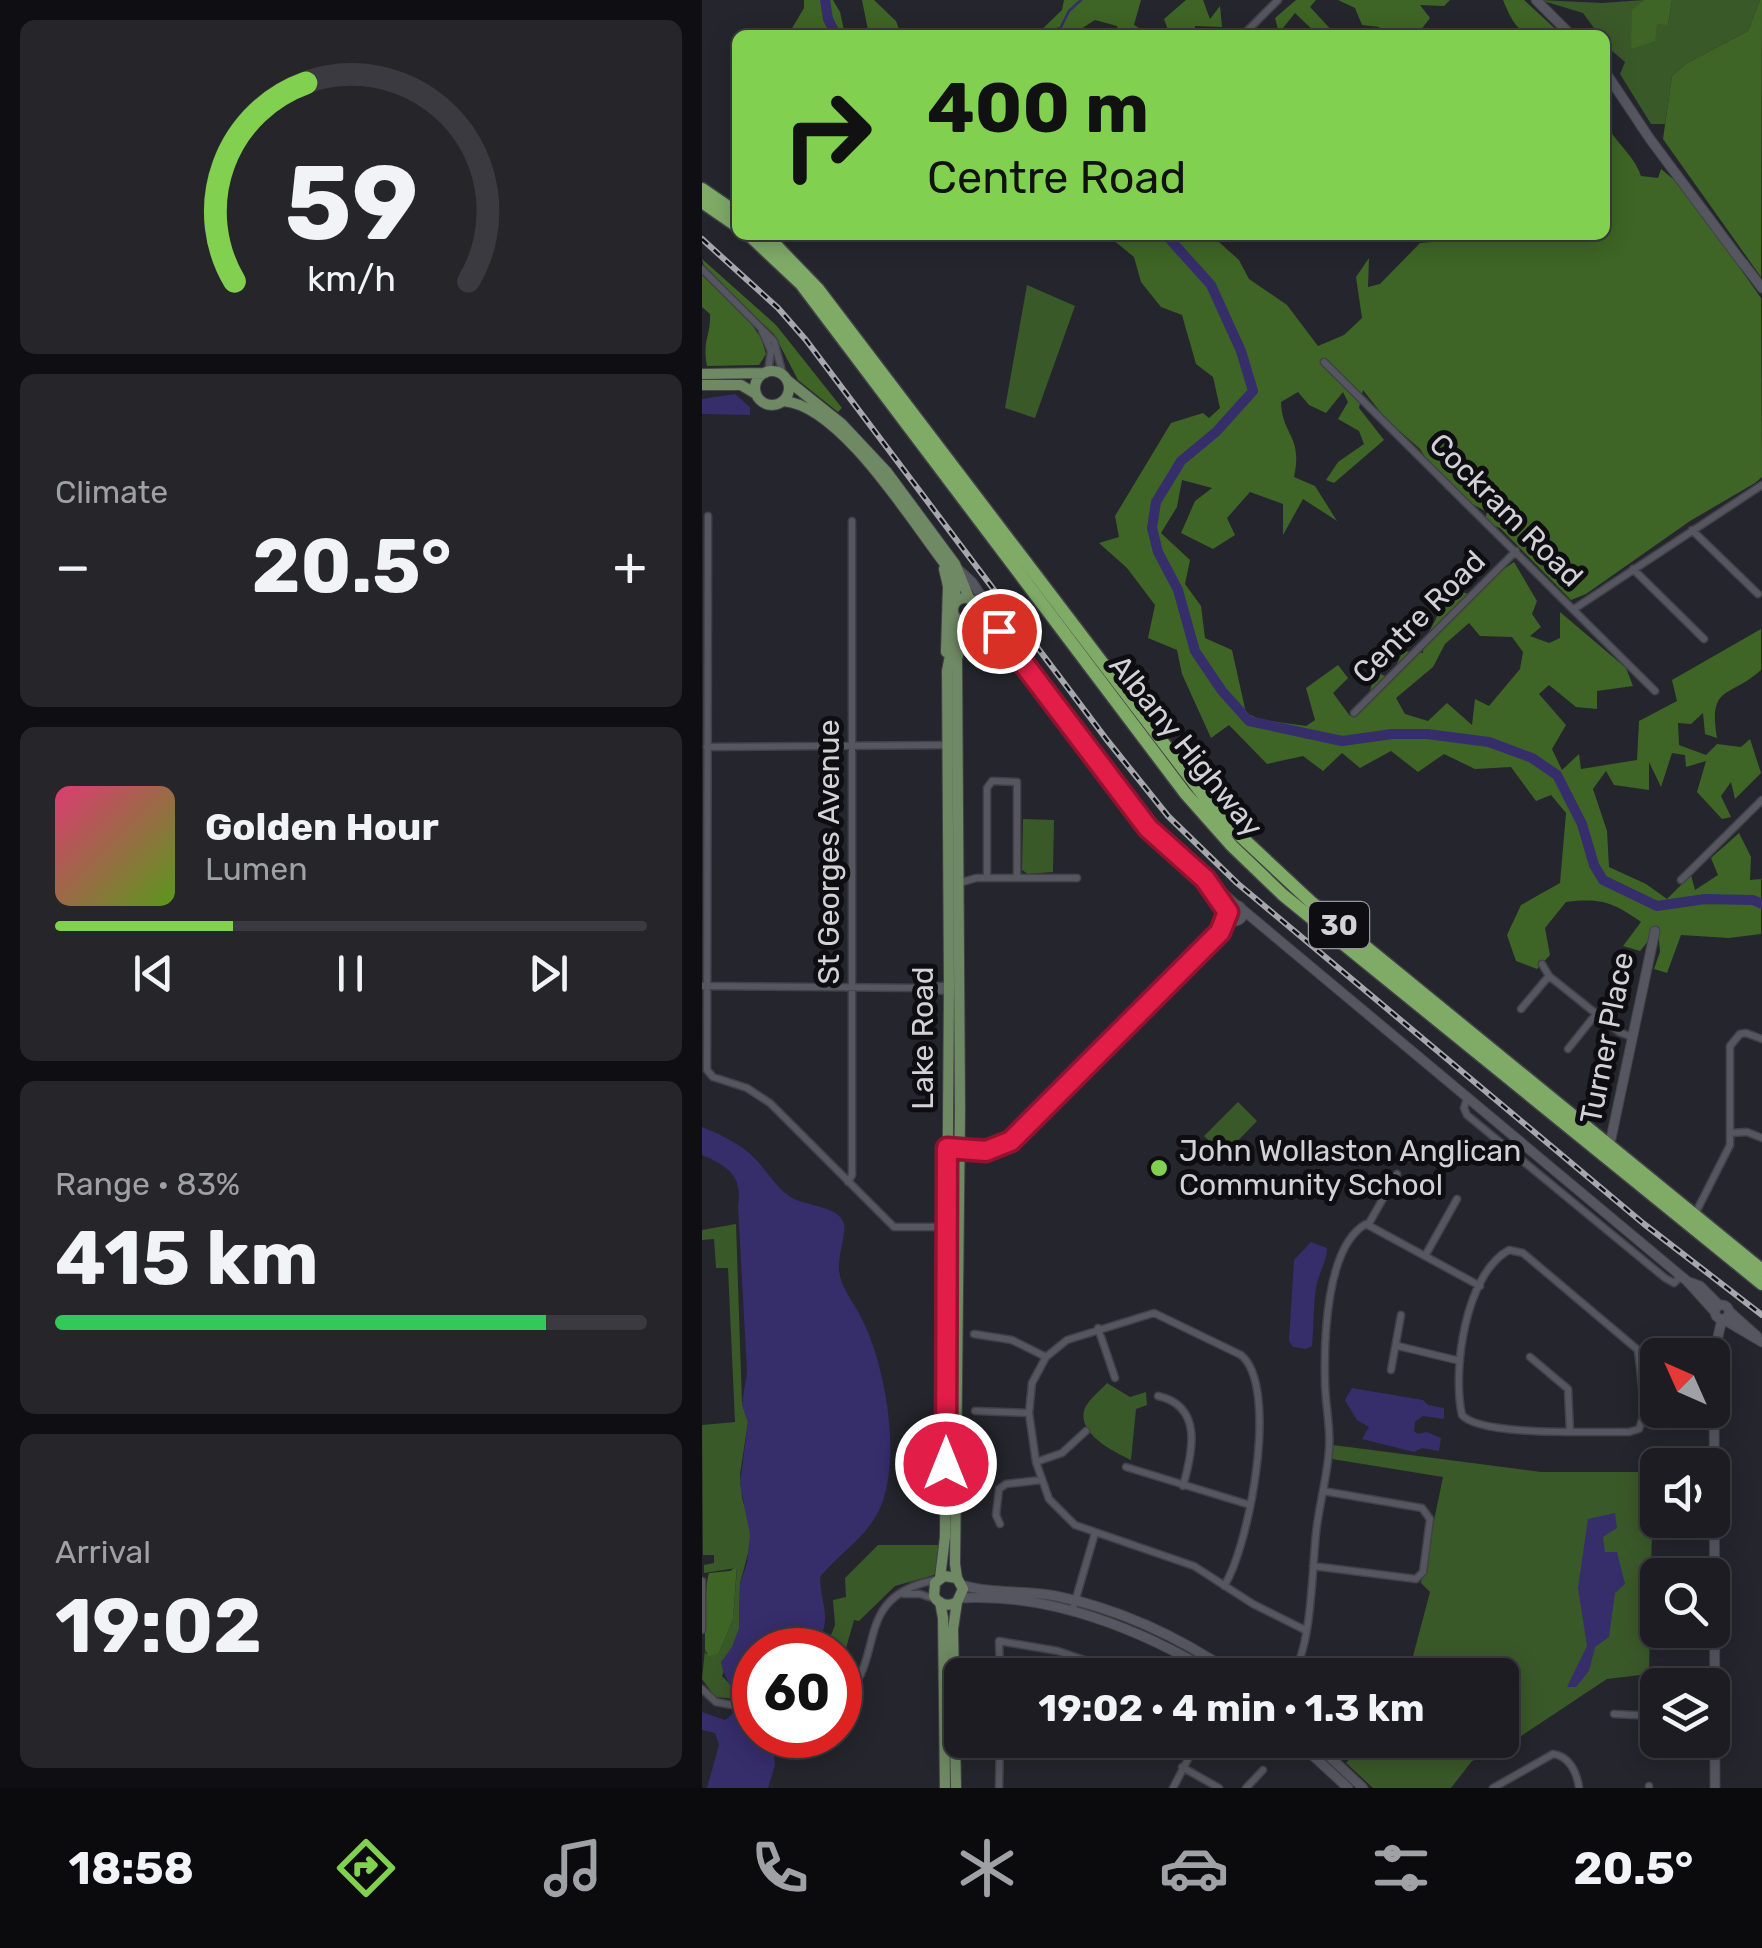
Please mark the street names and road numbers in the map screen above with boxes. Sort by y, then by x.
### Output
street label: Cockram Road [1422,426,1590,594]
street label: Centre Road [1345,543,1493,691]
street label: Albany Highway [1102,648,1270,844]
street label: St Georges Avenue [811,720,847,984]
road number: 30 [1309,902,1369,948]
street label: Turner Place [1573,949,1641,1127]
street label: Lake Road [905,966,941,1110]

